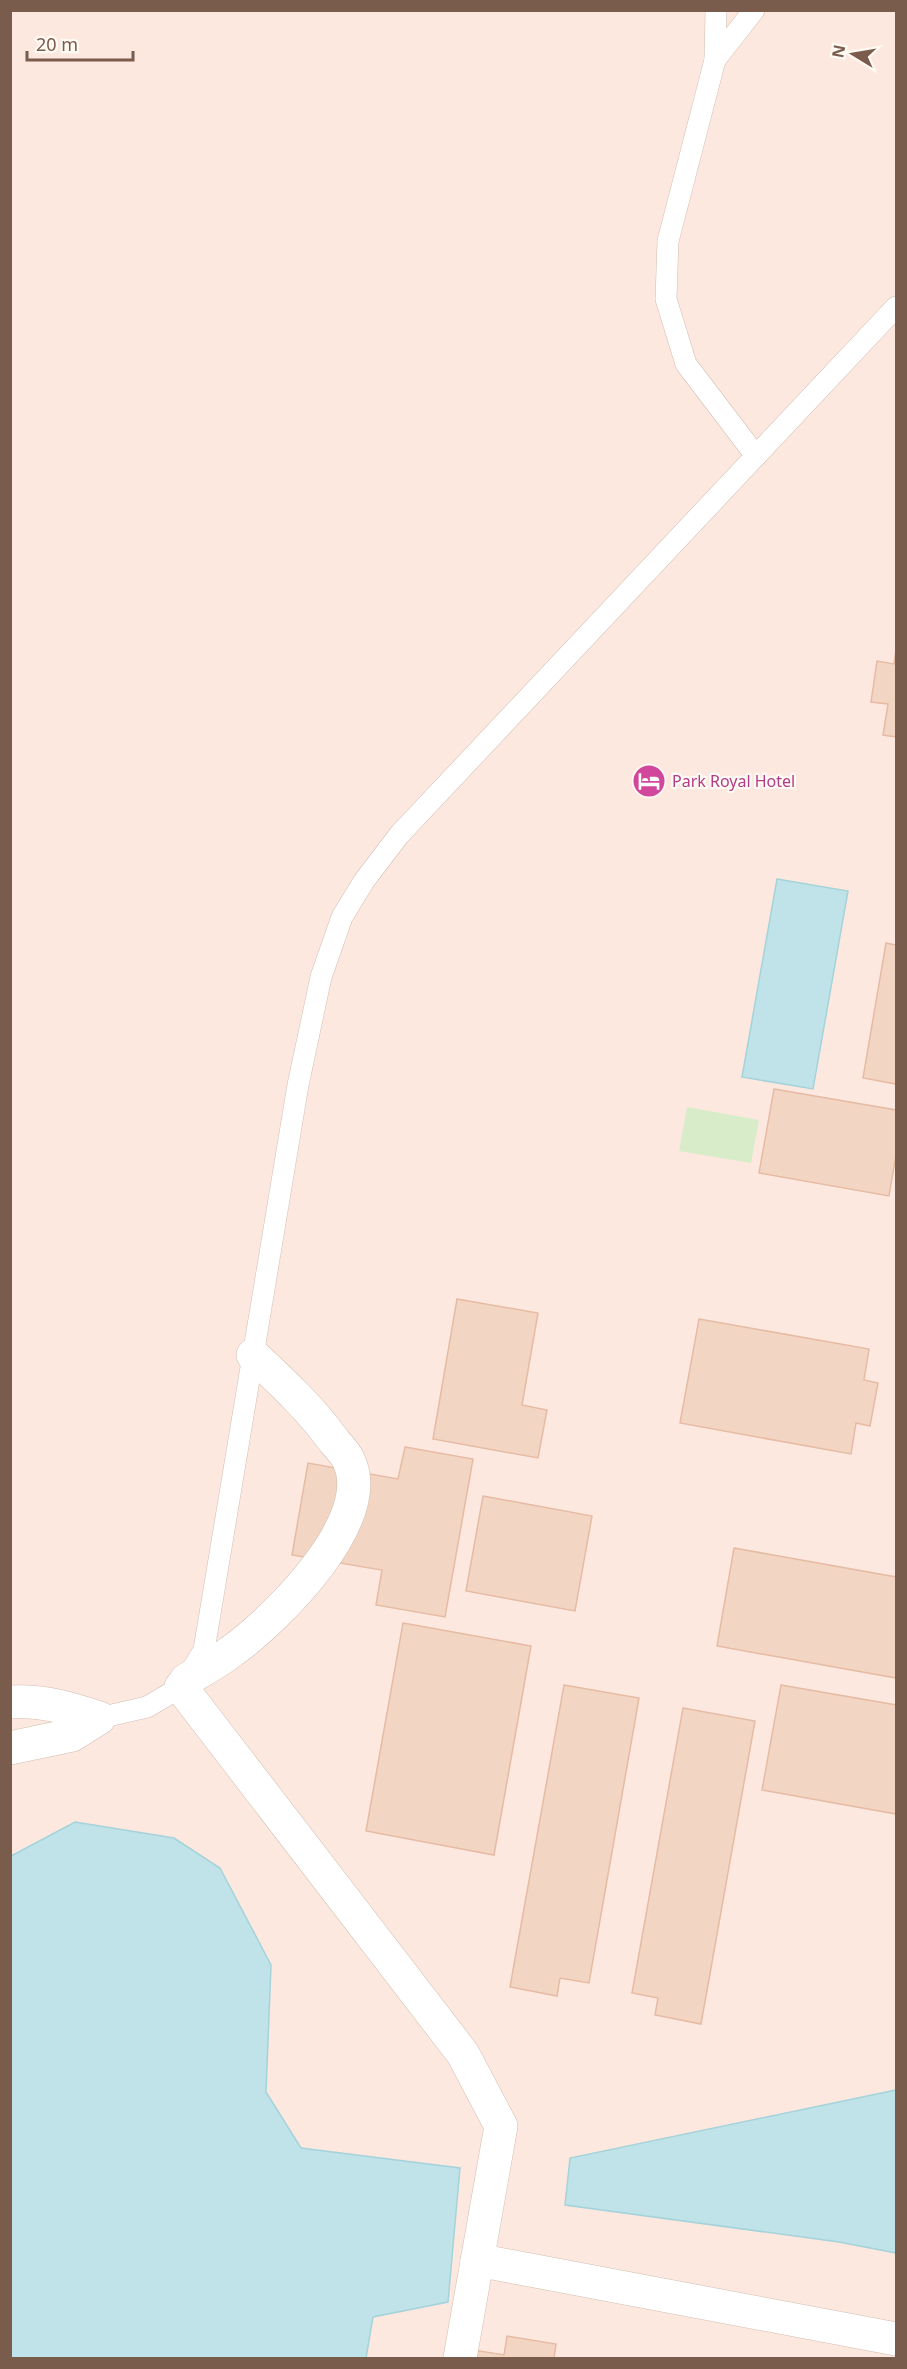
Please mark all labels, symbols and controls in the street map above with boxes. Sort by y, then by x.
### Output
scale bar [27,24,134,62]
north arrow [823,24,883,84]
text: 20 m [36,32,78,56]
text: N [826,43,850,60]
hotel icon: Park Royal Hotel [631,763,667,799]
place label: Park Royal Hotel [672,770,795,792]

